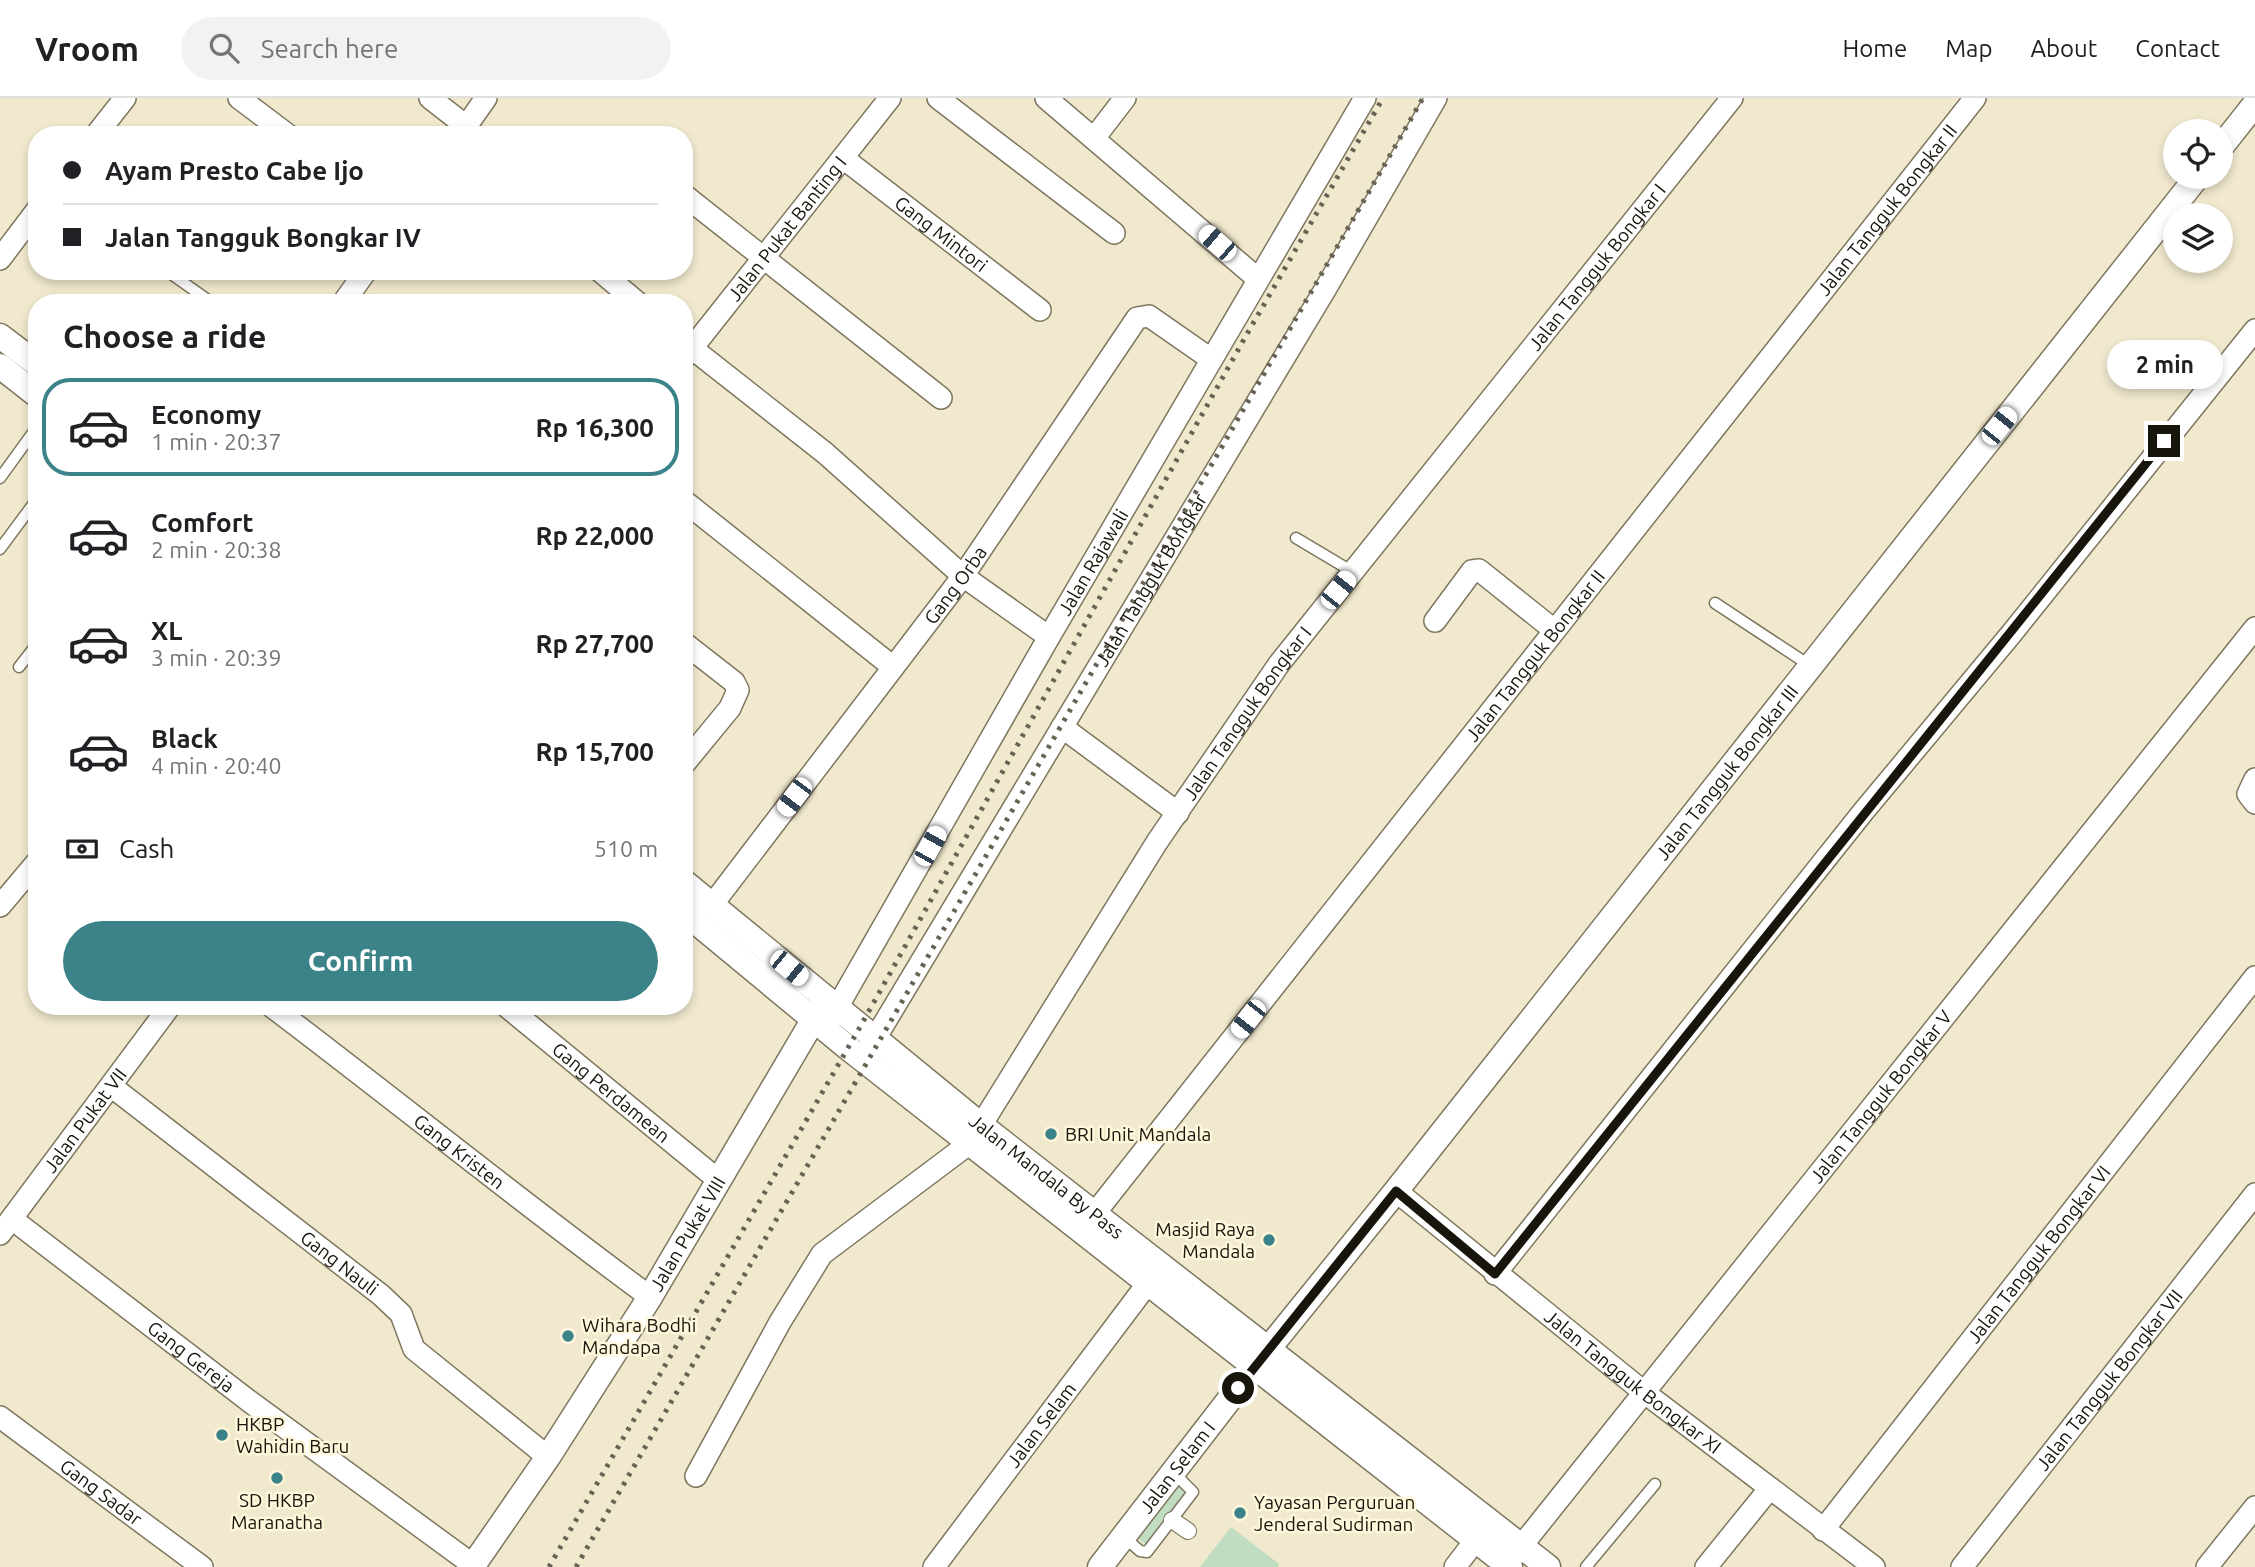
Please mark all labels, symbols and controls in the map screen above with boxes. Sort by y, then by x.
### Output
search box [181,17,671,80]
icon: search [205,29,243,67]
text: Vroom [35,30,139,67]
text: Search here [261,34,398,63]
text: Home [1842,35,1907,62]
text: Map [1945,35,1992,62]
text: About [2030,35,2097,62]
text: Contact [2135,35,2220,62]
map controls [2163,119,2233,273]
button: locate [2163,119,2233,189]
street label: Jalan Tangguk Bongkar II [1812,120,1961,300]
street label: Jalan Pukat Banting I [723,152,851,305]
text: Ayam Presto Cabe Ijo [105,156,364,185]
street label: Jalan Tangguk Bongkar I [1523,179,1670,355]
street label: Gang Mintori [891,191,992,276]
button: layers [2163,203,2233,273]
car [1195,221,1240,265]
text: Jalan Tangguk Bongkar IV [105,223,421,252]
text: Choose a ride [63,318,266,354]
callout: 2 min [2106,340,2222,388]
text: 2 min [2136,352,2194,377]
icon: car [67,396,130,459]
text: Economy [151,400,261,429]
car [1978,403,2021,449]
text: Rp 16,300 [535,413,654,442]
route end [2148,425,2180,457]
text: 1 min · 20:37 [151,429,282,454]
street label: Jalan Tangguk Bongkar [1090,489,1211,670]
icon: car [67,504,130,567]
street label: Jalan Rajawali [1053,505,1133,619]
text: Comfort [151,508,254,537]
text: Rp 22,000 [535,521,654,550]
text: 2 min · 20:38 [151,537,282,562]
street label: Gang Orba [919,542,991,628]
street label: Jalan Tangguk Bongkar II [1461,566,1609,746]
car [1317,567,1360,613]
icon: car [67,612,130,675]
text: XL [151,616,182,645]
street label: Jalan Tangguk Bongkar I [1178,622,1316,804]
text: Rp 27,700 [535,629,654,658]
text: 3 min · 20:39 [151,645,282,670]
street label: Jalan Tangguk Bongkar III [1651,680,1803,864]
icon: car [67,720,130,783]
text: Black [151,724,218,753]
text: Rp 15,700 [535,737,654,766]
text: 4 min · 20:40 [151,753,282,778]
car [773,774,816,820]
car [911,823,950,869]
icon: cash [63,830,101,868]
text: Cash [119,834,174,863]
text: 510 m [594,836,658,861]
button: Confirm [63,921,658,1001]
car [767,947,812,989]
car [1227,996,1270,1042]
street label: Jalan Tangguk Bongkar V [1805,1006,1956,1187]
street label: Gang Perdamean [548,1038,674,1147]
street label: Jalan Pukat VII [39,1064,131,1177]
street label: Gang Kristen [410,1109,509,1194]
street label: Jalan Mandala By Pass [965,1109,1128,1243]
place label: BRI Unit Mandala [1065,1123,1211,1145]
marker: BRI Unit Mandala [1043,1126,1059,1142]
street label: Jalan Tangguk Bongkar VI [1962,1161,2115,1347]
street label: Jalan Pukat VIII [645,1172,730,1295]
place label: Masjid Raya Mandala [1155,1218,1255,1262]
street label: Gang Nauli [296,1226,383,1300]
marker: Masjid Raya Mandala [1261,1232,1277,1248]
street label: Jalan Tangguk Bongkar VII [2031,1285,2187,1475]
street label: Jalan Tangguk Bongkar XI [1540,1305,1726,1458]
place label: Wihara Bodhi Mandapa [582,1314,696,1358]
street label: Gang Gereja [143,1316,239,1397]
marker: Wihara Bodhi Mandapa [560,1328,576,1344]
route start [1222,1372,1254,1404]
street label: Jalan Selam [1002,1378,1080,1472]
place label: HKBP Wahidin Baru [236,1413,349,1457]
street label: Jalan Selam I [1135,1417,1219,1518]
marker: HKBP Wahidin Baru [214,1427,230,1443]
street label: Gang Sadar [56,1455,146,1530]
marker: SD HKBP Maranatha [269,1470,285,1486]
place label: SD HKBP Maranatha [231,1489,323,1533]
place label: Yayasan Perguruan Jenderal Sudirman [1254,1491,1415,1535]
marker: Yayasan Perguruan Jenderal Sudirman [1232,1505,1248,1521]

